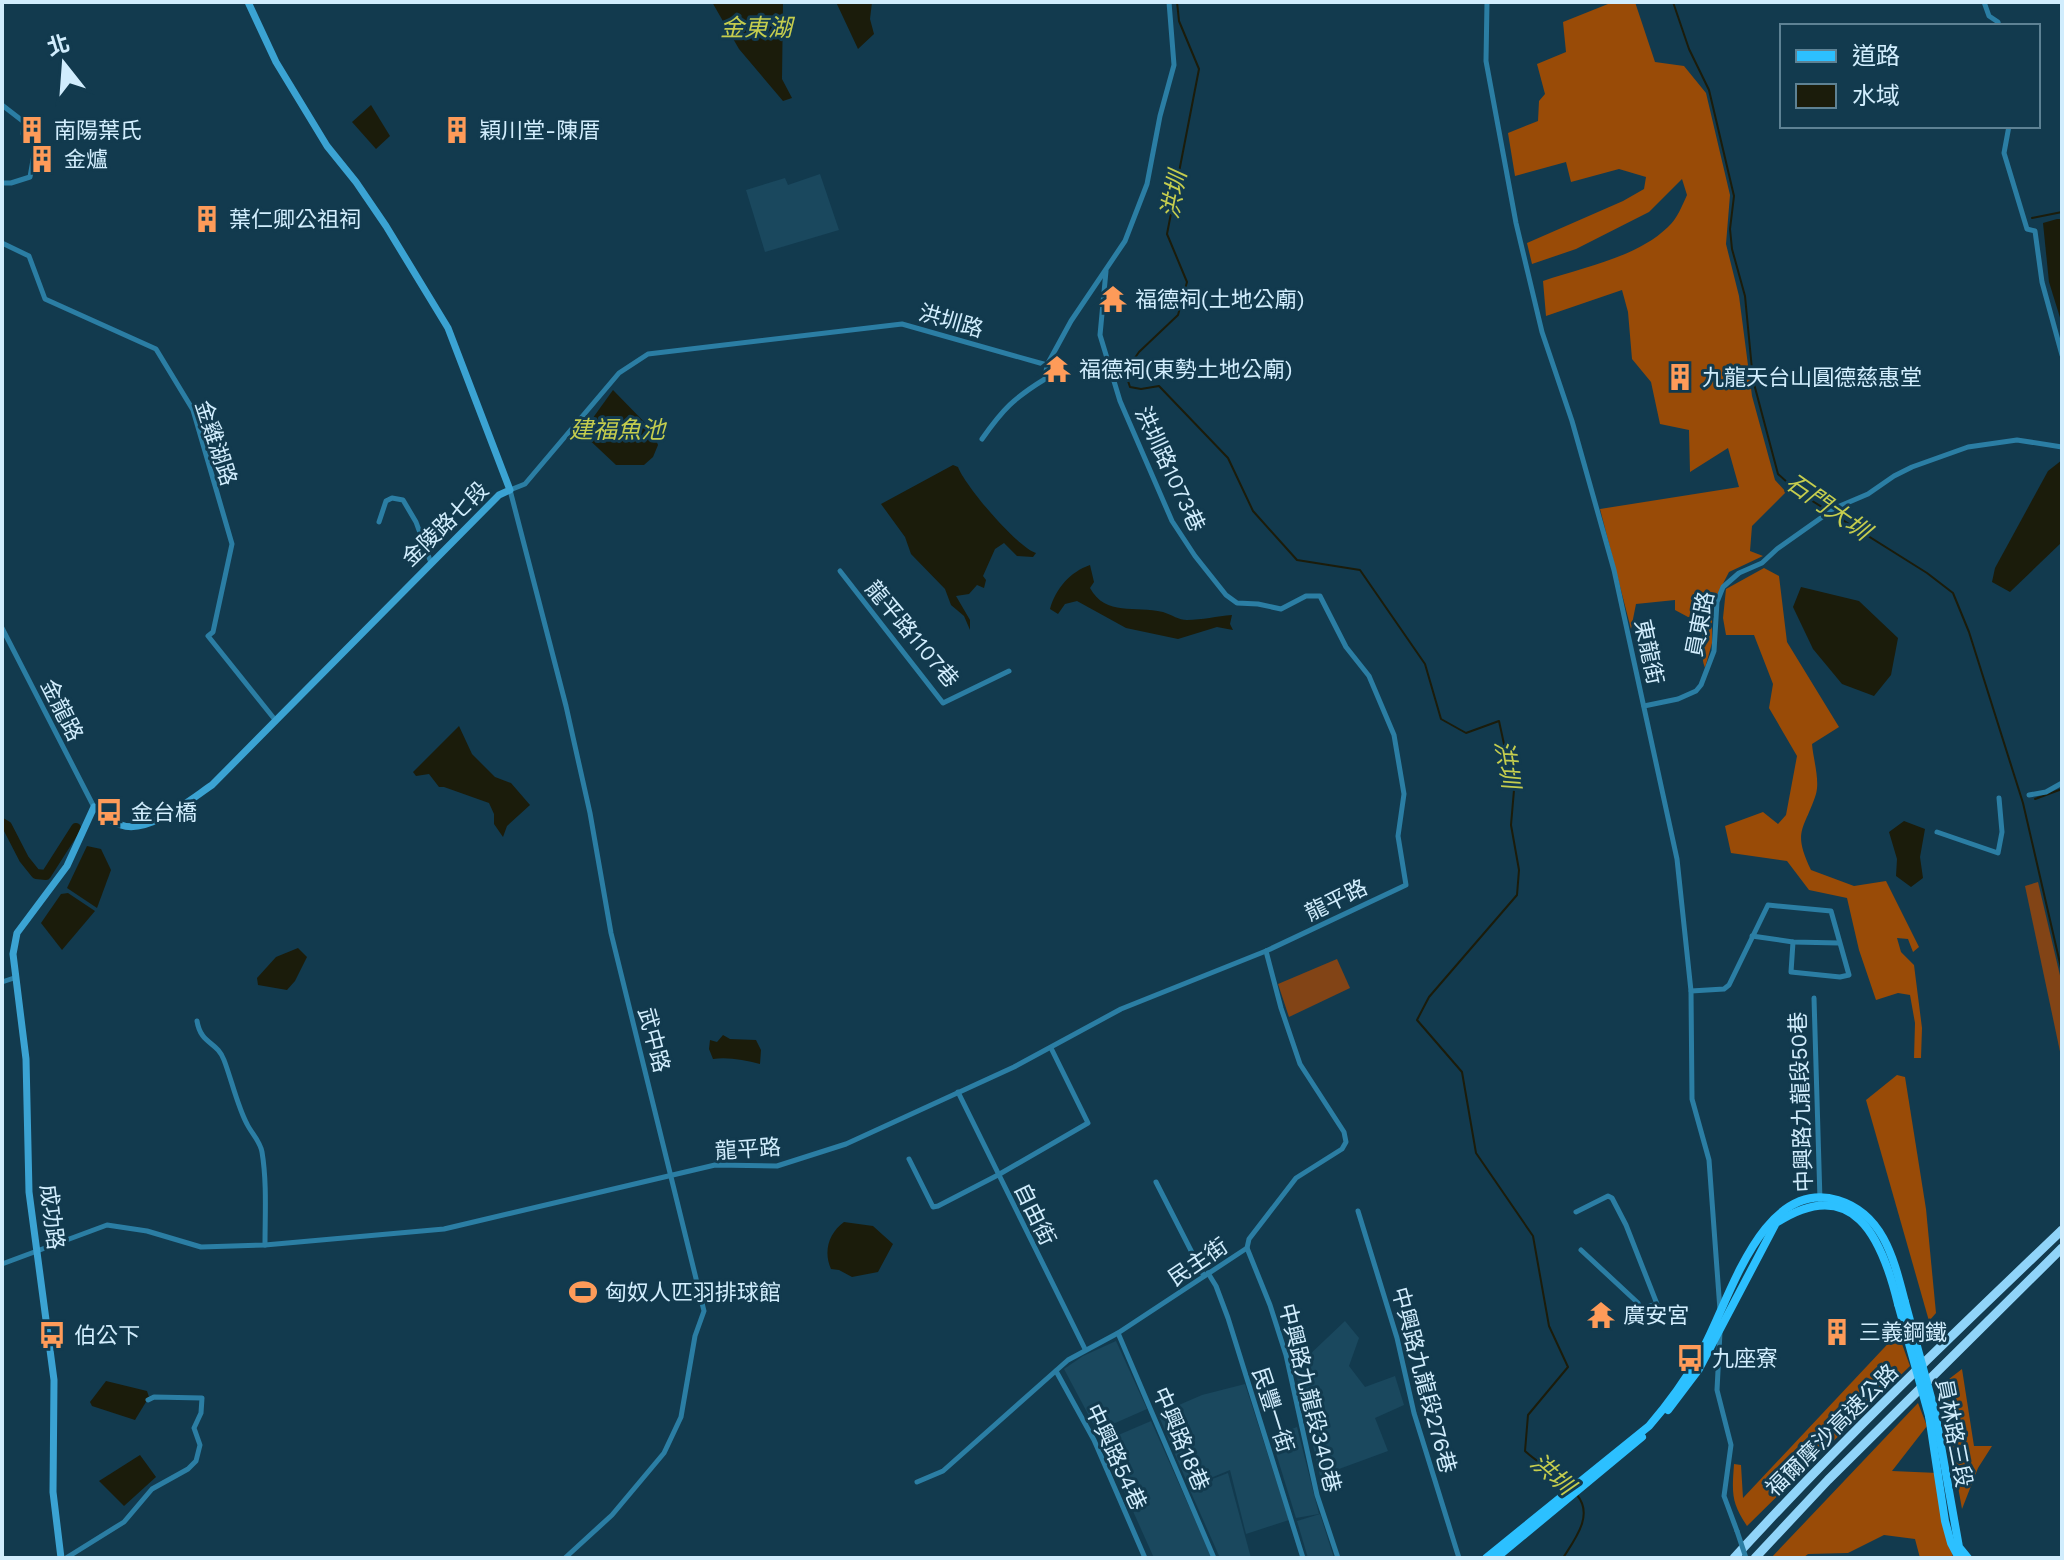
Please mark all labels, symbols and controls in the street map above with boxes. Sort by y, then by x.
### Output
water label: 金東湖 [720,14,796,42]
north arrow [24,24,104,104]
legend [1780,24,2040,128]
text: 北 [44,30,72,61]
text: 道路 [1852,42,1900,70]
text: 水域 [1852,82,1900,110]
building icon: 南陽葉氏 [17,115,47,145]
building icon: 穎川堂-陳厝 [442,115,472,145]
place label: 南陽葉氏 [54,118,142,143]
place label: 穎川堂-陳厝 [479,118,600,143]
building icon: 金爐 [27,144,57,174]
place label: 金爐 [64,147,108,172]
water label: 洪圳 [1156,166,1193,221]
building icon: 葉仁卿公祖祠 [192,204,222,234]
place label: 葉仁卿公祖祠 [229,207,361,232]
temple icon: 福德祠(土地公廟) [1098,284,1128,314]
place label: 福德祠(土地公廟) [1135,287,1304,312]
street label: 洪圳路 [916,300,986,342]
temple icon: 福德祠(東勢土地公廟) [1042,354,1072,384]
place label: 福德祠(東勢土地公廟) [1079,357,1292,382]
building icon: 九龍天台山圓德慈惠堂 [1665,362,1695,392]
place label: 九龍天台山圓德慈惠堂 [1702,365,1922,390]
street label: 金雞湖路 [191,397,241,489]
street label: 洪圳路1073巷 [1130,403,1210,535]
water label: 建福魚池 [569,416,668,444]
water label: 石門大圳 [1781,468,1878,548]
street label: 金陵路七段 [397,477,493,571]
street label: 龍平路1107巷 [860,576,964,692]
street label: 員東路 [1681,589,1719,659]
street label: 東龍街 [1630,617,1668,687]
street label: 金龍路 [36,675,88,745]
water label: 洪圳 [1489,738,1525,793]
bus stop icon: 金台橋 [94,797,124,827]
place label: 金台橋 [131,800,197,825]
street label: 龍平路 [1301,874,1371,926]
street label: 武中路 [633,1005,675,1075]
street label: 中興路九龍段50巷 [1785,1011,1817,1193]
street label: 龍平路 [714,1134,782,1164]
street label: 自由街 [1009,1179,1061,1249]
street label: 成功路 [36,1183,68,1251]
street label: 民主街 [1164,1233,1232,1291]
sports icon: 匈奴人匹羽排球館 [568,1277,598,1307]
place label: 匈奴人匹羽排球館 [605,1280,781,1305]
street label: 中興路九龍段276巷 [1387,1284,1461,1476]
temple icon: 廣安宮 [1586,1300,1616,1330]
street label: 中興路九龍段340巷 [1274,1301,1346,1495]
place label: 廣安宮 [1623,1303,1689,1328]
building icon: 三義鋼鐵 [1822,1317,1852,1347]
bus stop icon: 伯公下 [37,1320,67,1350]
place label: 三義鋼鐵 [1859,1320,1947,1345]
place label: 伯公下 [74,1323,140,1348]
bus stop icon: 九座寮 [1675,1343,1705,1373]
place label: 九座寮 [1712,1346,1778,1371]
street label: 福爾摩沙高速公路 [1761,1359,1903,1501]
street label: 民豐一街 [1248,1364,1298,1456]
street label: 員林路三段 [1931,1377,1977,1489]
street label: 中興路18巷 [1148,1383,1214,1495]
street label: 中興路54巷 [1081,1400,1151,1514]
water label: 洪圳 [1525,1448,1582,1502]

